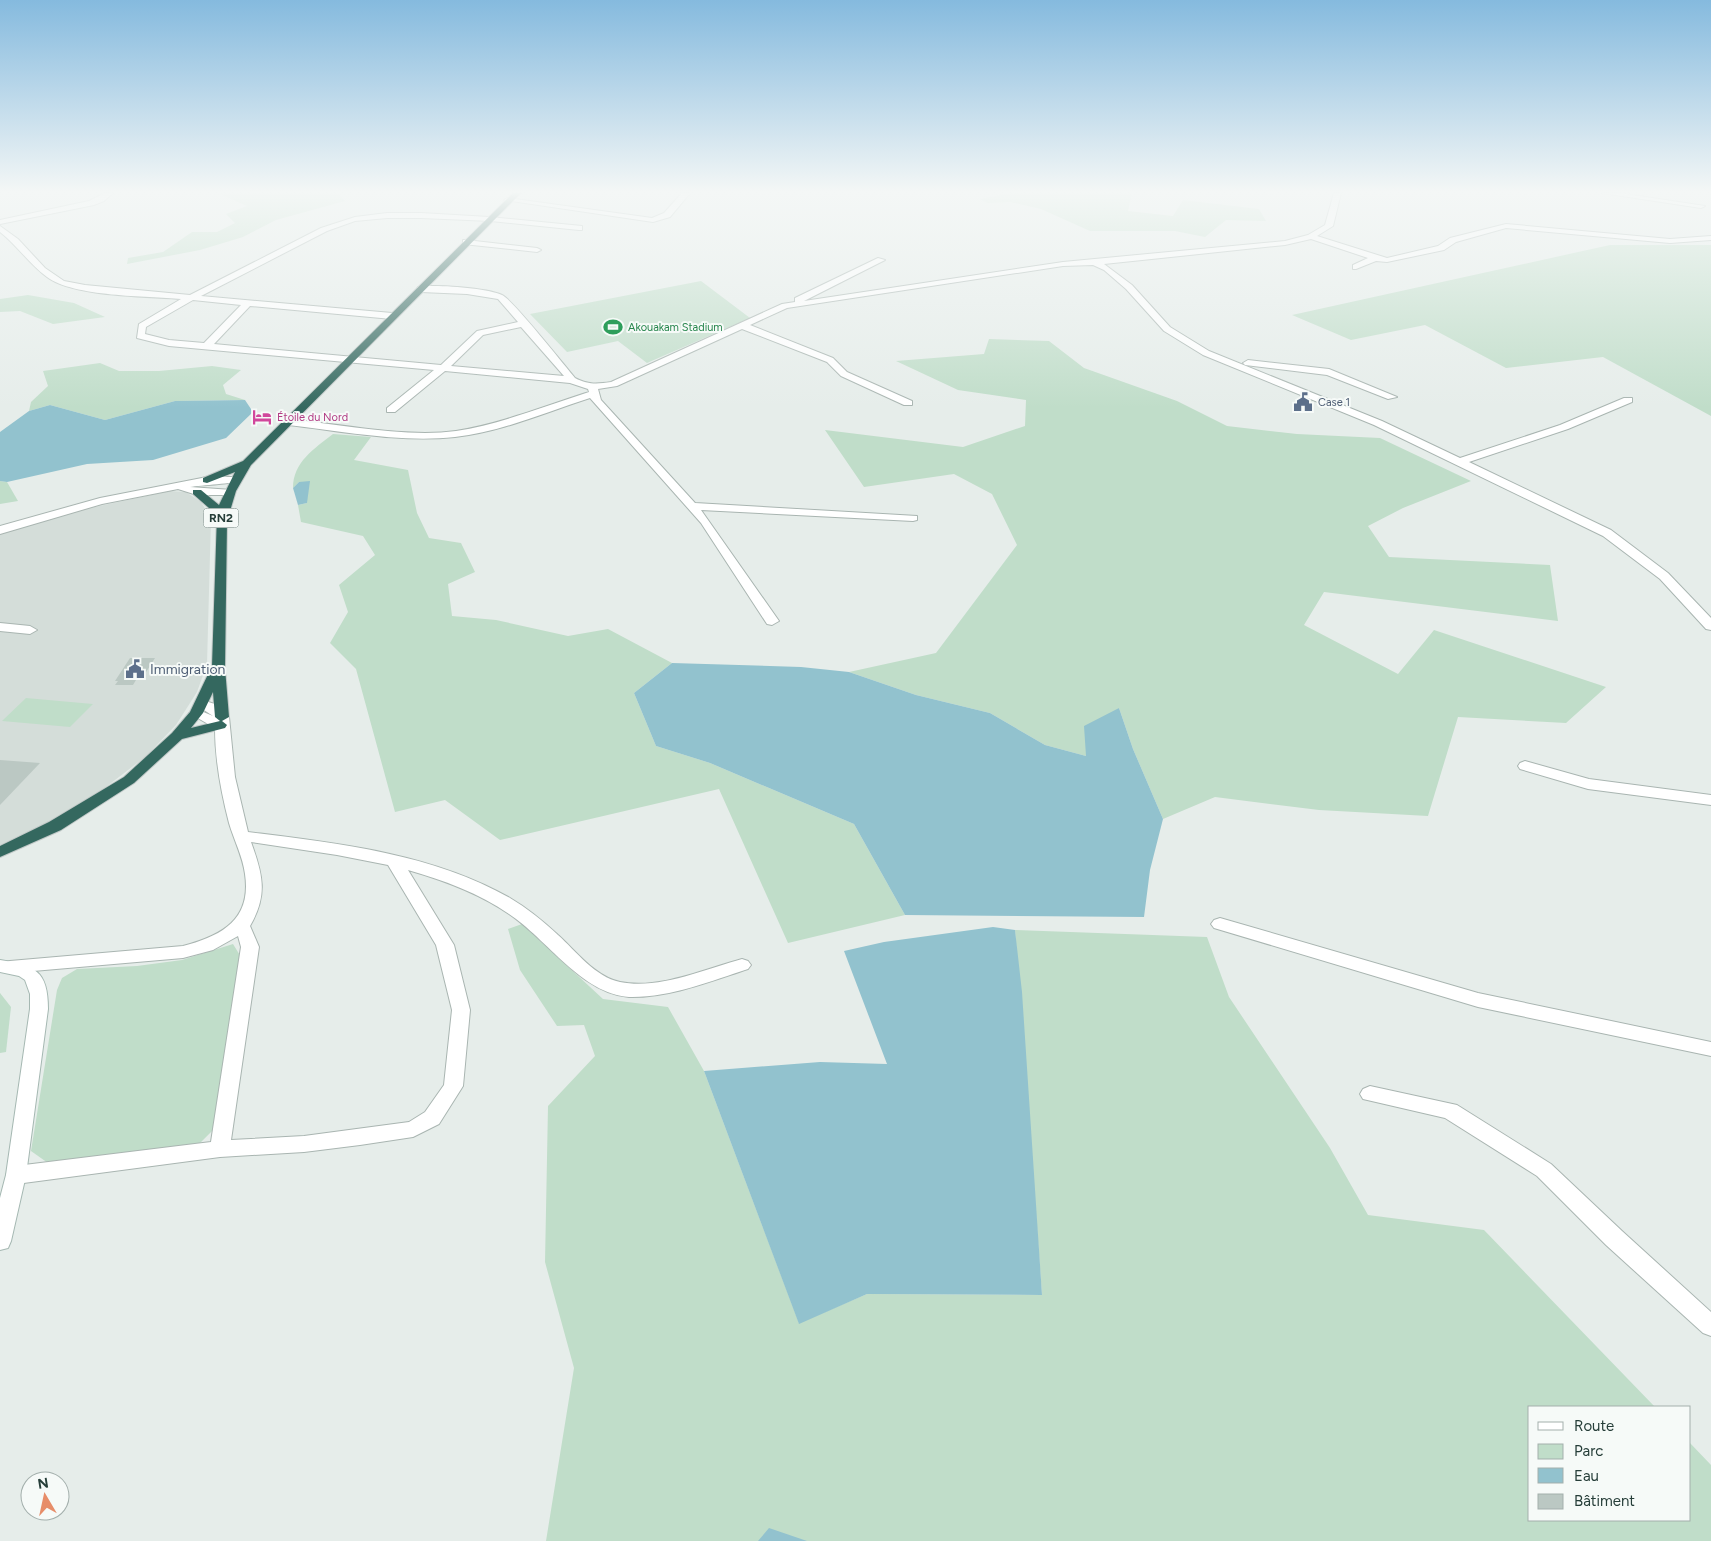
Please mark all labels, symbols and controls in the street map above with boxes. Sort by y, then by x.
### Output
sports icon: Akouakam Stadium [602,316,624,338]
place label: Akouakam Stadium [628,321,723,334]
public building icon: Case 1 [1292,391,1314,413]
place label: Case 1 [1318,396,1350,409]
hotel icon: Étoile du Nord [251,406,273,428]
place label: Étoile du Nord [277,411,348,424]
road number: RN2 [204,508,238,528]
public building icon: Immigration [124,658,146,680]
place label: Immigration [150,661,226,678]
legend [1528,1406,1691,1521]
text: Route [1574,1417,1614,1435]
text: Parc [1574,1442,1603,1460]
text: Eau [1574,1467,1599,1485]
north arrow [20,1471,70,1521]
text: N [36,1474,50,1493]
text: Bâtiment [1574,1492,1635,1510]

